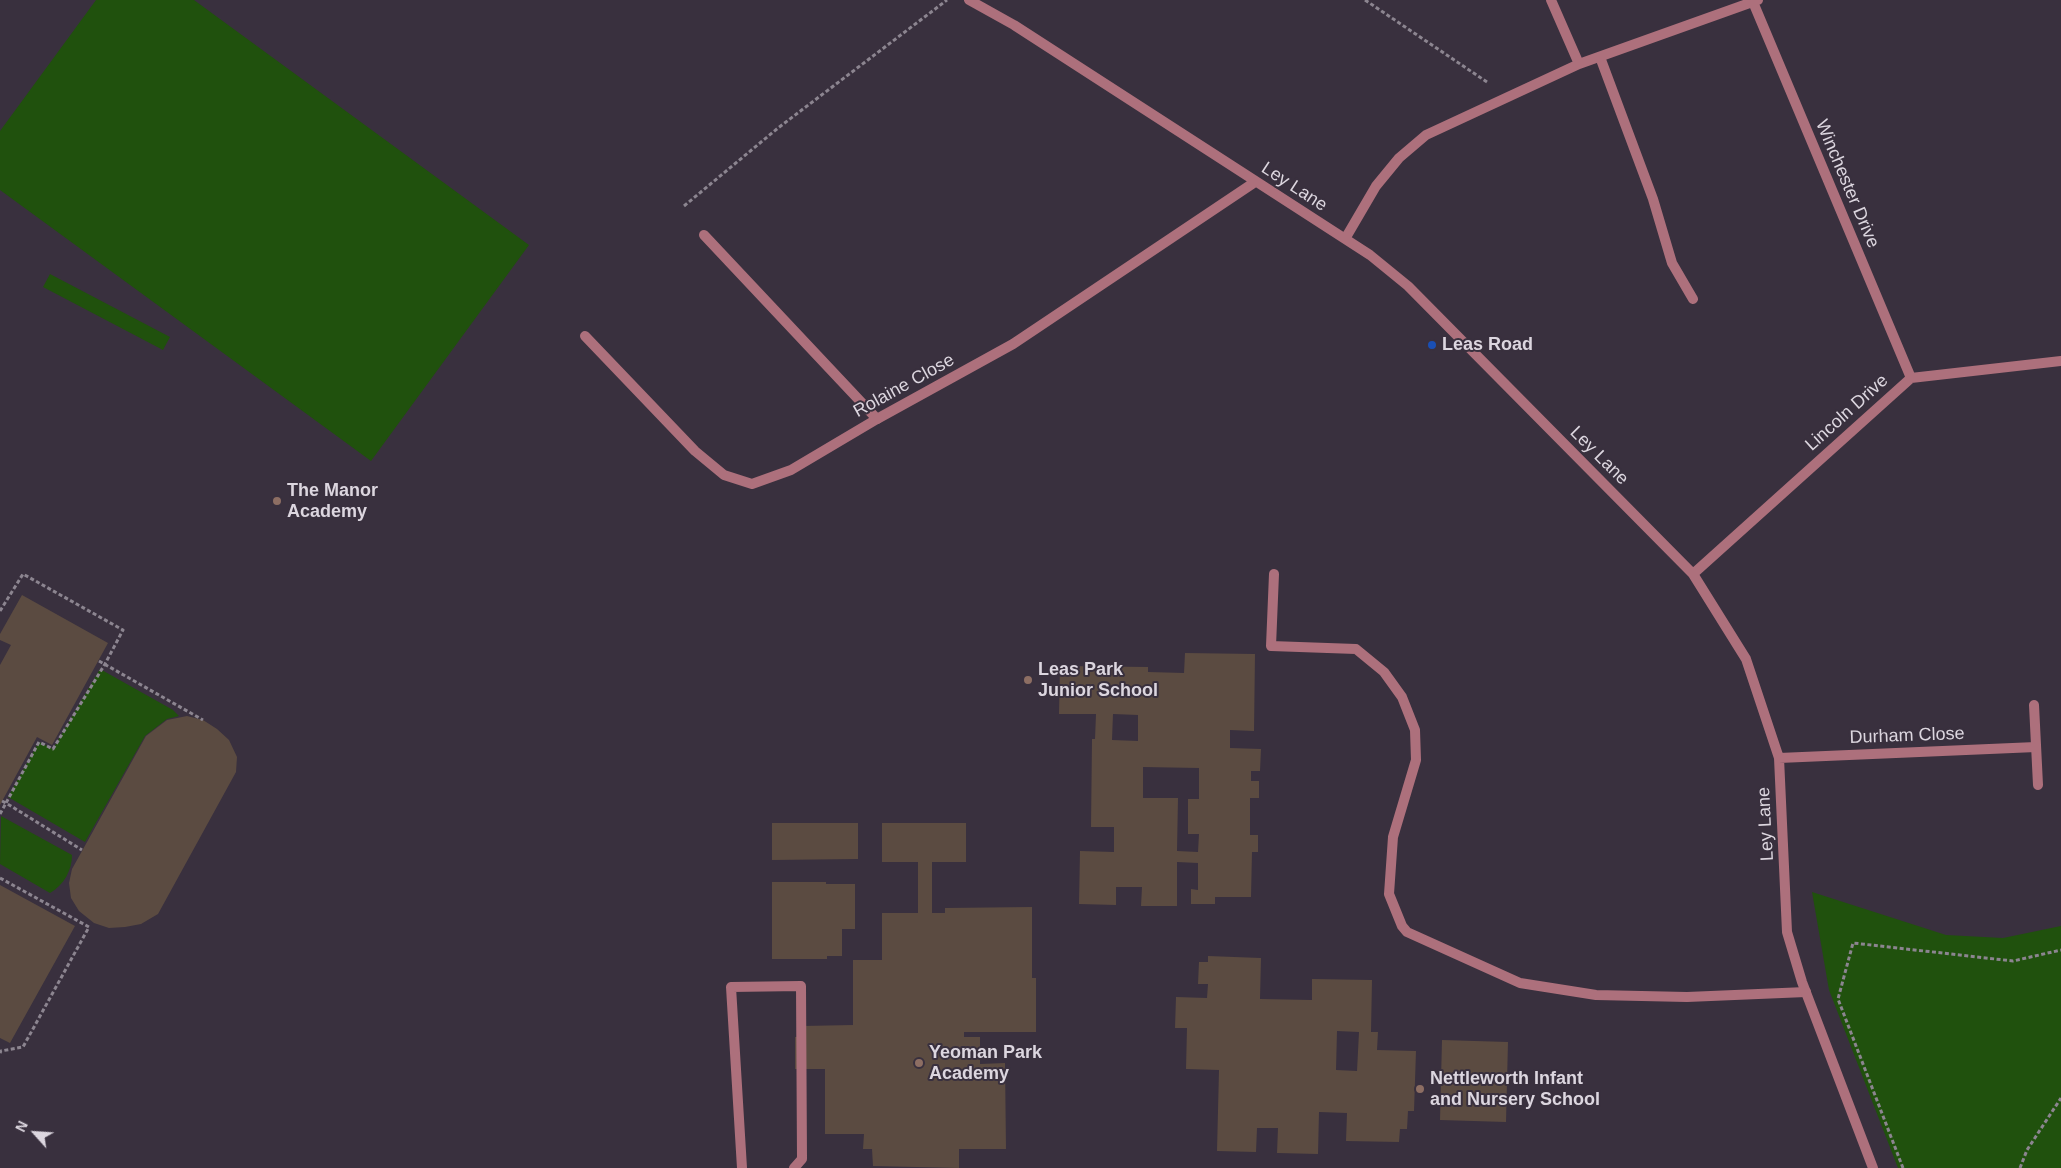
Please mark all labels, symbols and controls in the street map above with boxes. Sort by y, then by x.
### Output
street label: Winchester Drive [1810,117,1884,251]
street label: Ley Lane [1257,158,1331,216]
place label: Leas Road [1442,334,1533,356]
marker: Leas Road [1426,339,1438,351]
street label: Rolaine Close [850,349,958,423]
street label: Lincoln Drive [1801,370,1893,456]
street label: Ley Lane [1565,422,1633,490]
place label: The Manor Academy [287,480,378,522]
marker: The Manor Academy [271,495,283,507]
place label: Leas Park Junior School [1038,659,1158,702]
marker: Leas Park Junior School [1022,674,1034,686]
street label: Durham Close [1849,723,1965,749]
street label: Ley Lane [1753,786,1779,862]
place label: Yeoman Park Academy [929,1042,1042,1084]
marker: Yeoman Park Academy [913,1057,925,1069]
place label: Nettleworth Infant and Nursery School [1430,1068,1600,1110]
marker: Nettleworth Infant and Nursery School [1414,1083,1426,1095]
north arrow [10,1108,60,1158]
text: N [12,1118,31,1134]

